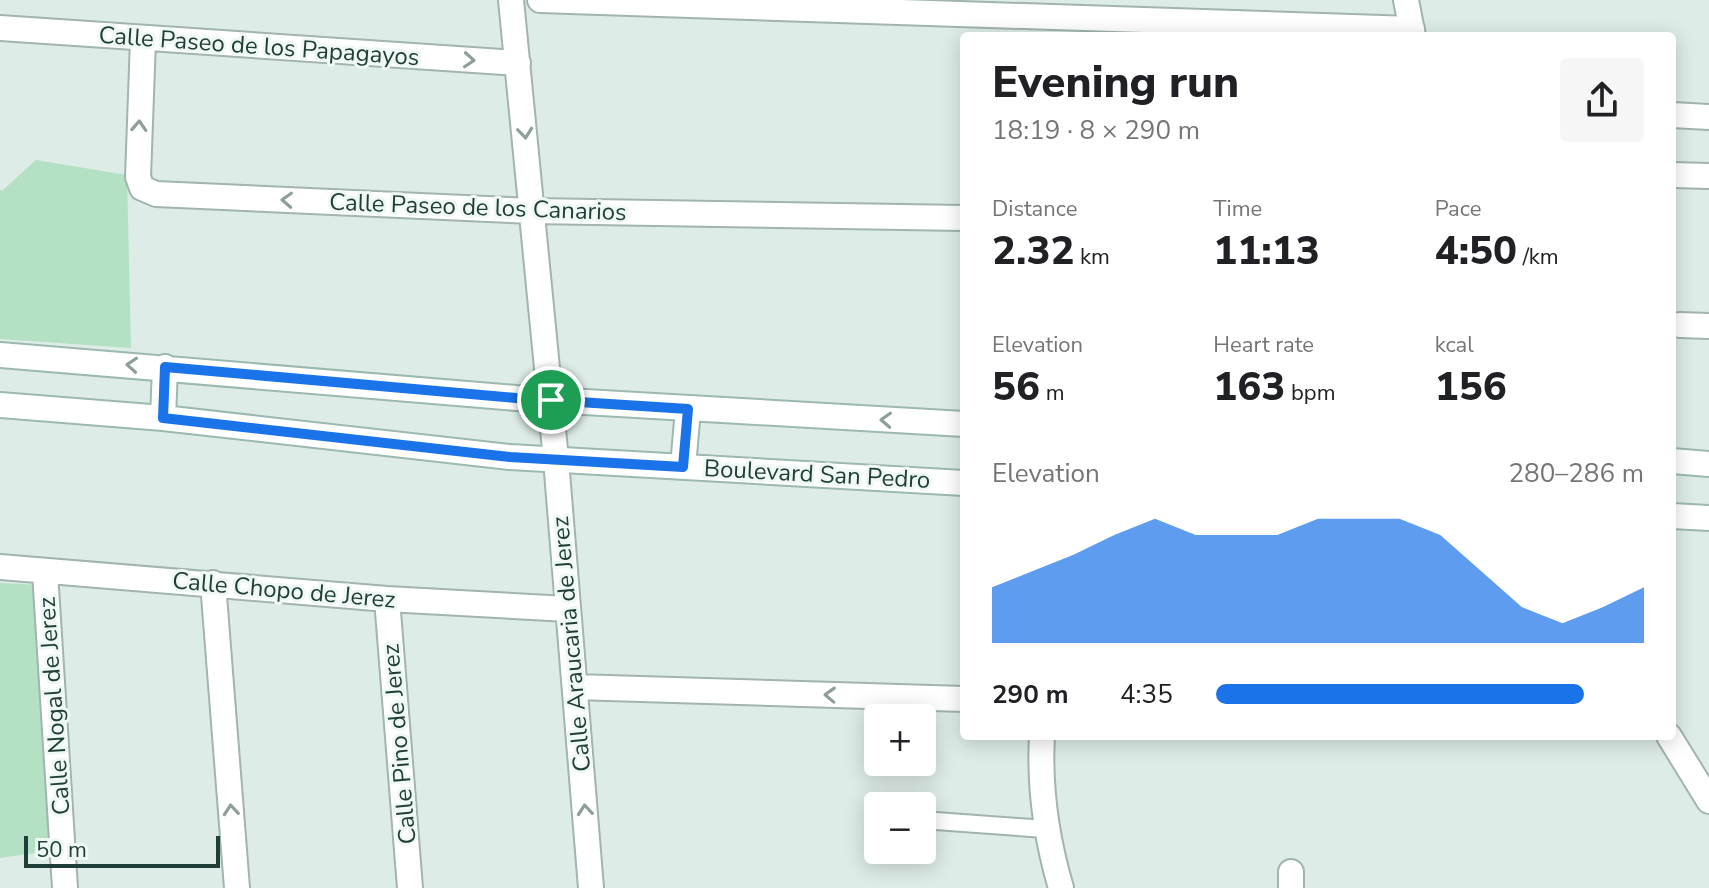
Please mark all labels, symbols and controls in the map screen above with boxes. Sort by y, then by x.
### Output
street label: Calle Paseo de los Papagayos [98,19,420,73]
one-way arrow [463,51,476,68]
text: Evening run [992,53,1239,113]
button: share [1560,58,1644,142]
text: 18:19 · 8 × 290 m [992,113,1200,148]
one-way arrow [130,119,147,132]
one-way arrow [516,127,533,140]
street label: Calle Paseo de los Canarios [329,186,627,228]
one-way arrow [280,191,293,208]
text: Distance [992,194,1077,224]
text: Time [1213,194,1262,224]
text: Pace [1435,194,1481,224]
text: 2.32 [992,224,1074,278]
text: 11:13 [1213,224,1320,278]
text: 4:50 [1435,224,1517,278]
text: km [1074,242,1110,272]
text: /km [1517,242,1559,272]
text: Elevation [992,330,1083,360]
text: Heart rate [1213,330,1314,360]
text: kcal [1435,330,1474,360]
one-way arrow [125,357,138,374]
text: 56 [992,360,1040,414]
text: 163 [1213,360,1285,414]
text: 156 [1435,360,1507,414]
pin [517,366,585,434]
icon: arrive [529,378,573,422]
text: m [1040,378,1065,408]
text: bpm [1285,378,1335,408]
one-way arrow [879,412,892,429]
street label: Boulevard San Pedro [703,452,931,496]
text: Elevation [992,456,1100,491]
text: 280–286 m [1508,456,1644,491]
street label: Calle Araucaria de Jerez [544,515,598,773]
street label: Calle Chopo de Jerez [171,564,397,616]
street label: Calle Nogal de Jerez [30,596,78,816]
street label: Calle Pino de Jerez [374,642,424,846]
text: 290 m [992,677,1069,712]
text: 4:35 [1120,677,1173,712]
one-way arrow [823,686,836,703]
map controls [864,704,936,864]
button: + [864,704,936,776]
button: − [864,792,936,864]
one-way arrow [223,803,240,816]
one-way arrow [577,803,594,816]
scale bar [24,832,220,868]
text: 50 m [36,835,87,865]

